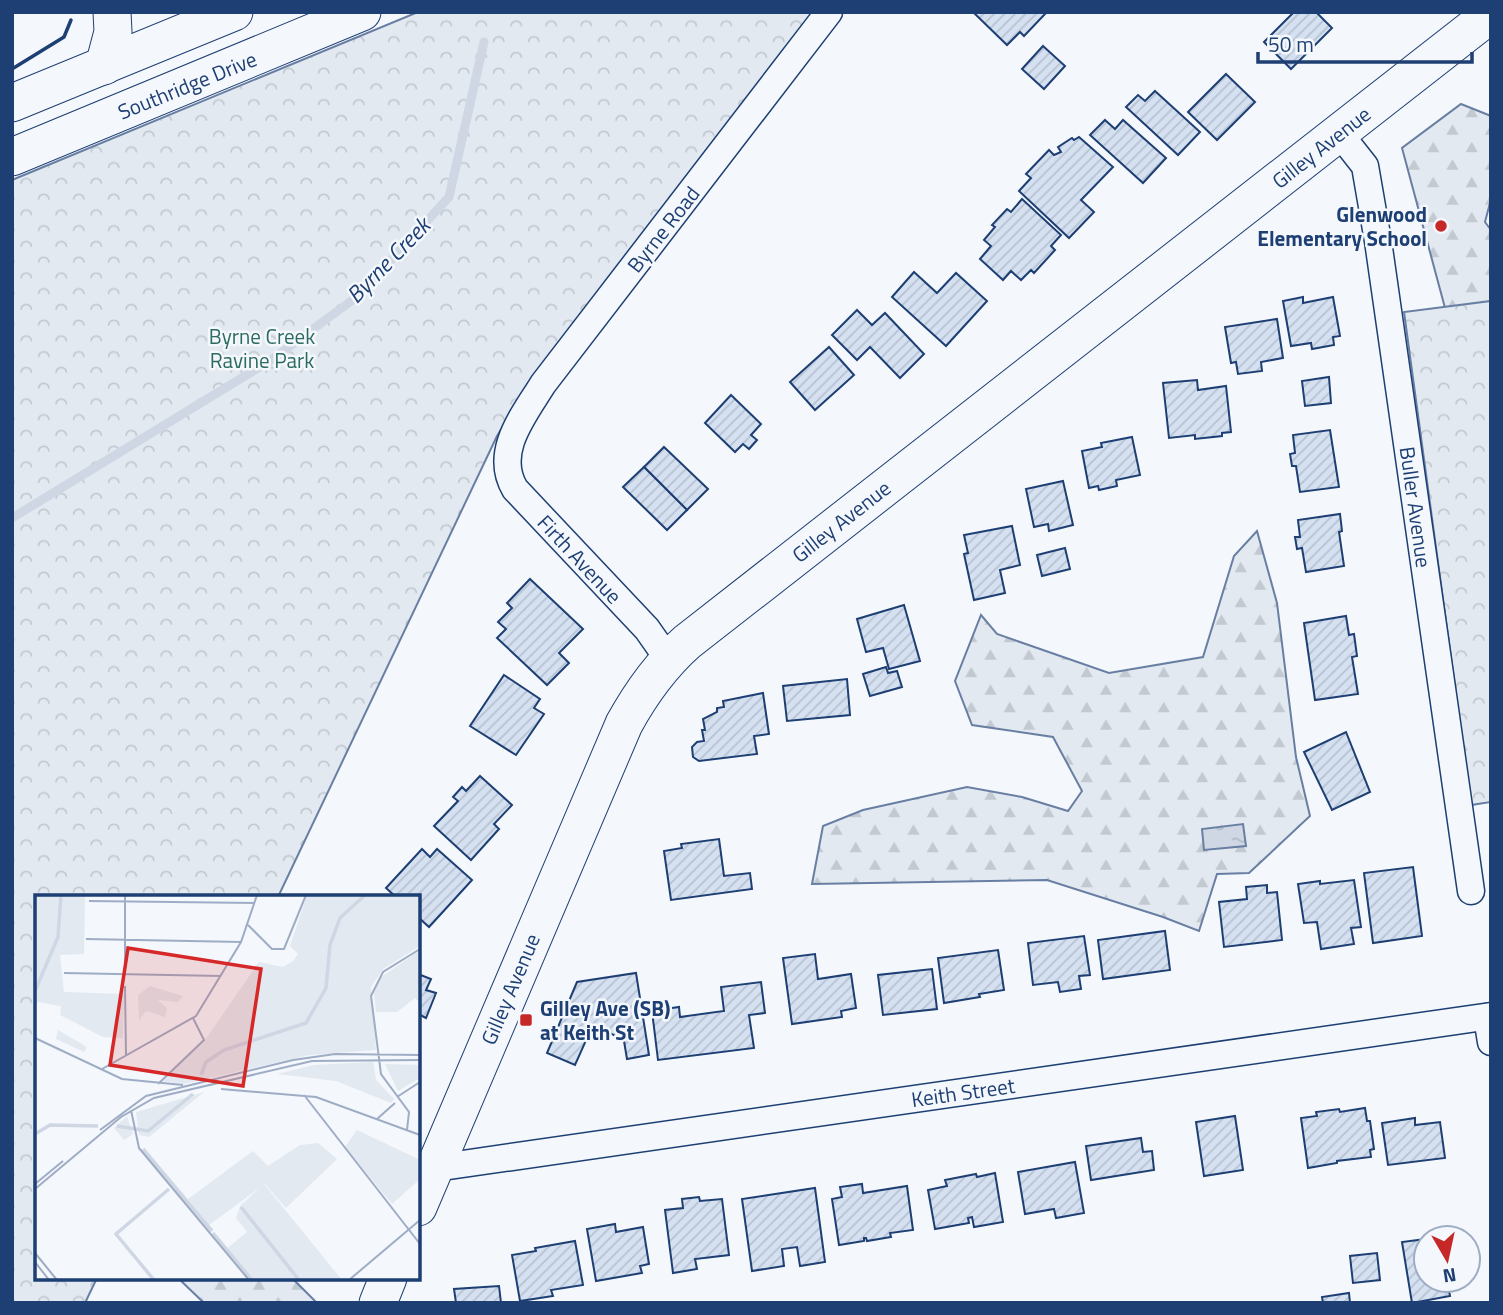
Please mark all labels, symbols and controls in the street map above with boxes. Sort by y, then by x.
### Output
scale bar [1258,21,1472,65]
text: 50 m [1268,28,1314,60]
street label: Southridge Drive [113,43,261,127]
street label: Gilley Avenue [1265,98,1377,196]
street label: Byrne Road [619,179,707,279]
place label: Glenwood Elementary School [1257,198,1427,254]
water label: Byrne Creek [338,207,440,311]
marker: Glenwood Elementary School [1433,218,1449,234]
park label: Byrne Creek Ravine Park [209,320,315,376]
street label: Buller Avenue [1392,444,1440,570]
street label: Gilley Avenue [785,472,897,570]
street label: Firth Avenue [530,507,630,611]
inset map [35,895,420,1280]
street label: Gilley Avenue [472,928,548,1050]
place label: Gilley Ave (SB) at Keith St [540,992,670,1048]
marker: Gilley Ave (SB) at Keith St [518,1012,534,1028]
street label: Keith Street [909,1069,1017,1115]
north arrow [1412,1224,1482,1294]
text: N [1441,1261,1459,1292]

